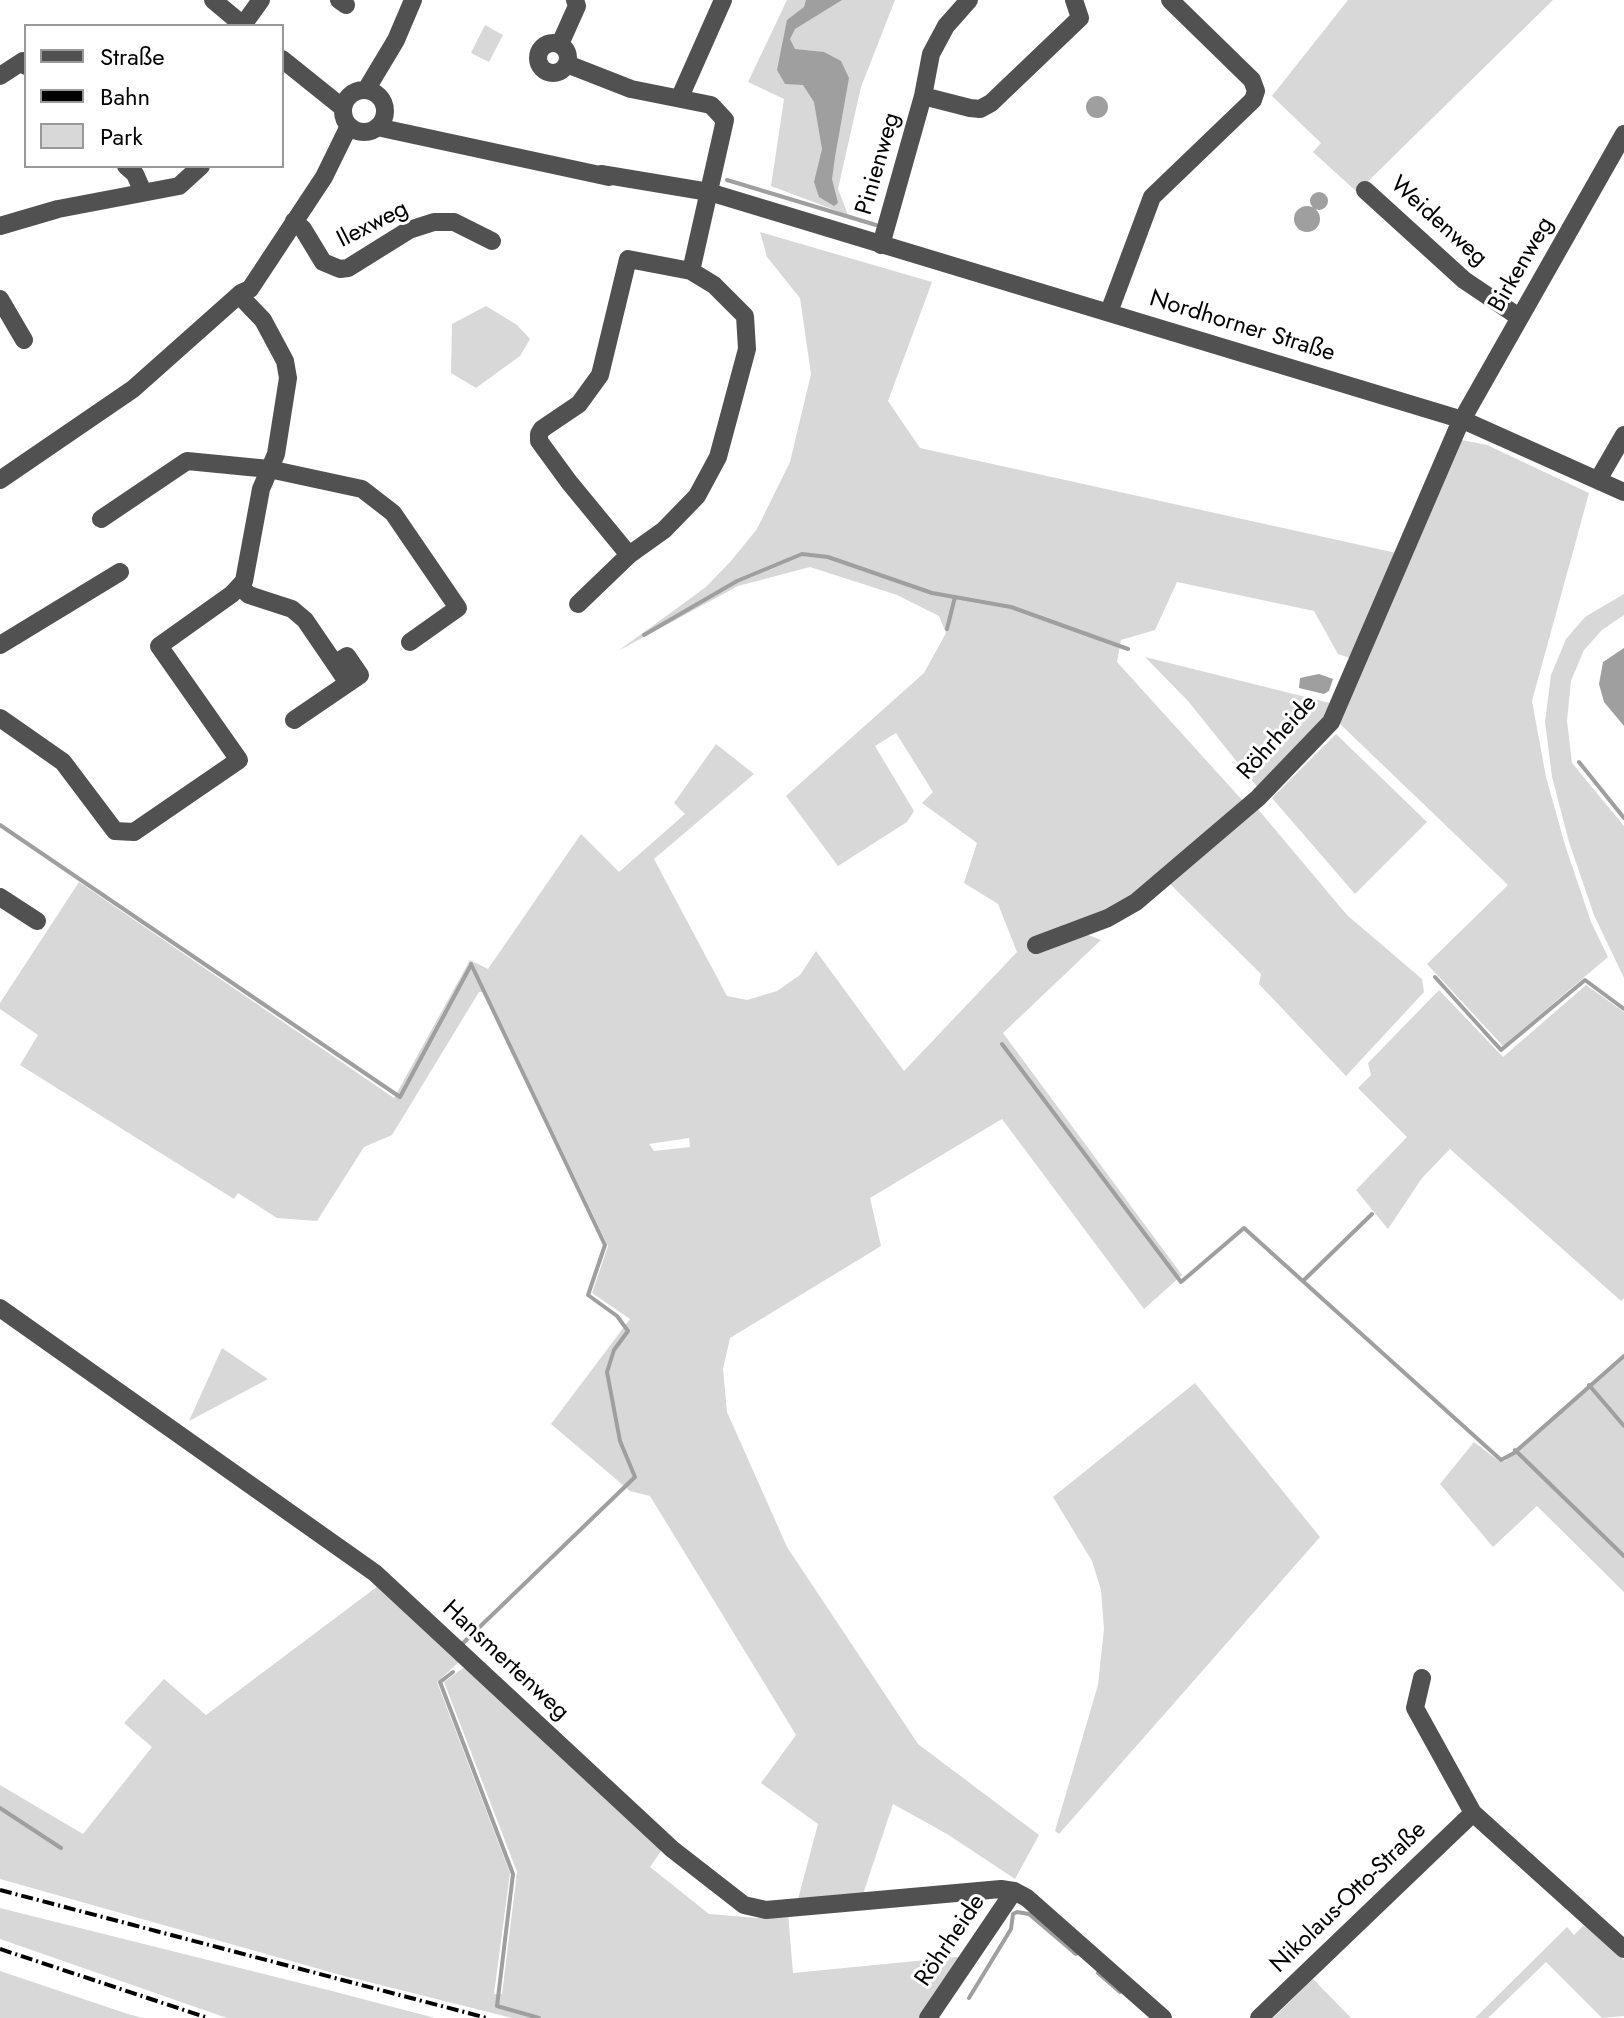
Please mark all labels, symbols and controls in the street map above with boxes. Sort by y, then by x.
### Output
legend [24,24,284,168]
text: Straße [100,39,165,74]
text: Bahn [100,79,150,114]
street label: Pinienweg [851,110,907,218]
text: Park [100,119,143,154]
street label: Weidenweg [1383,171,1493,273]
street label: Ilexweg [333,195,413,255]
street label: Birkenweg [1483,212,1561,318]
street label: Nordhorner Straße [1146,285,1338,369]
street label: Röhrheide [1232,689,1324,787]
street label: Hansmertenweg [436,1595,574,1727]
street label: Nikolaus-Otto-Straße [1265,1816,1433,1980]
street label: Röhrheide [910,1890,992,1992]

